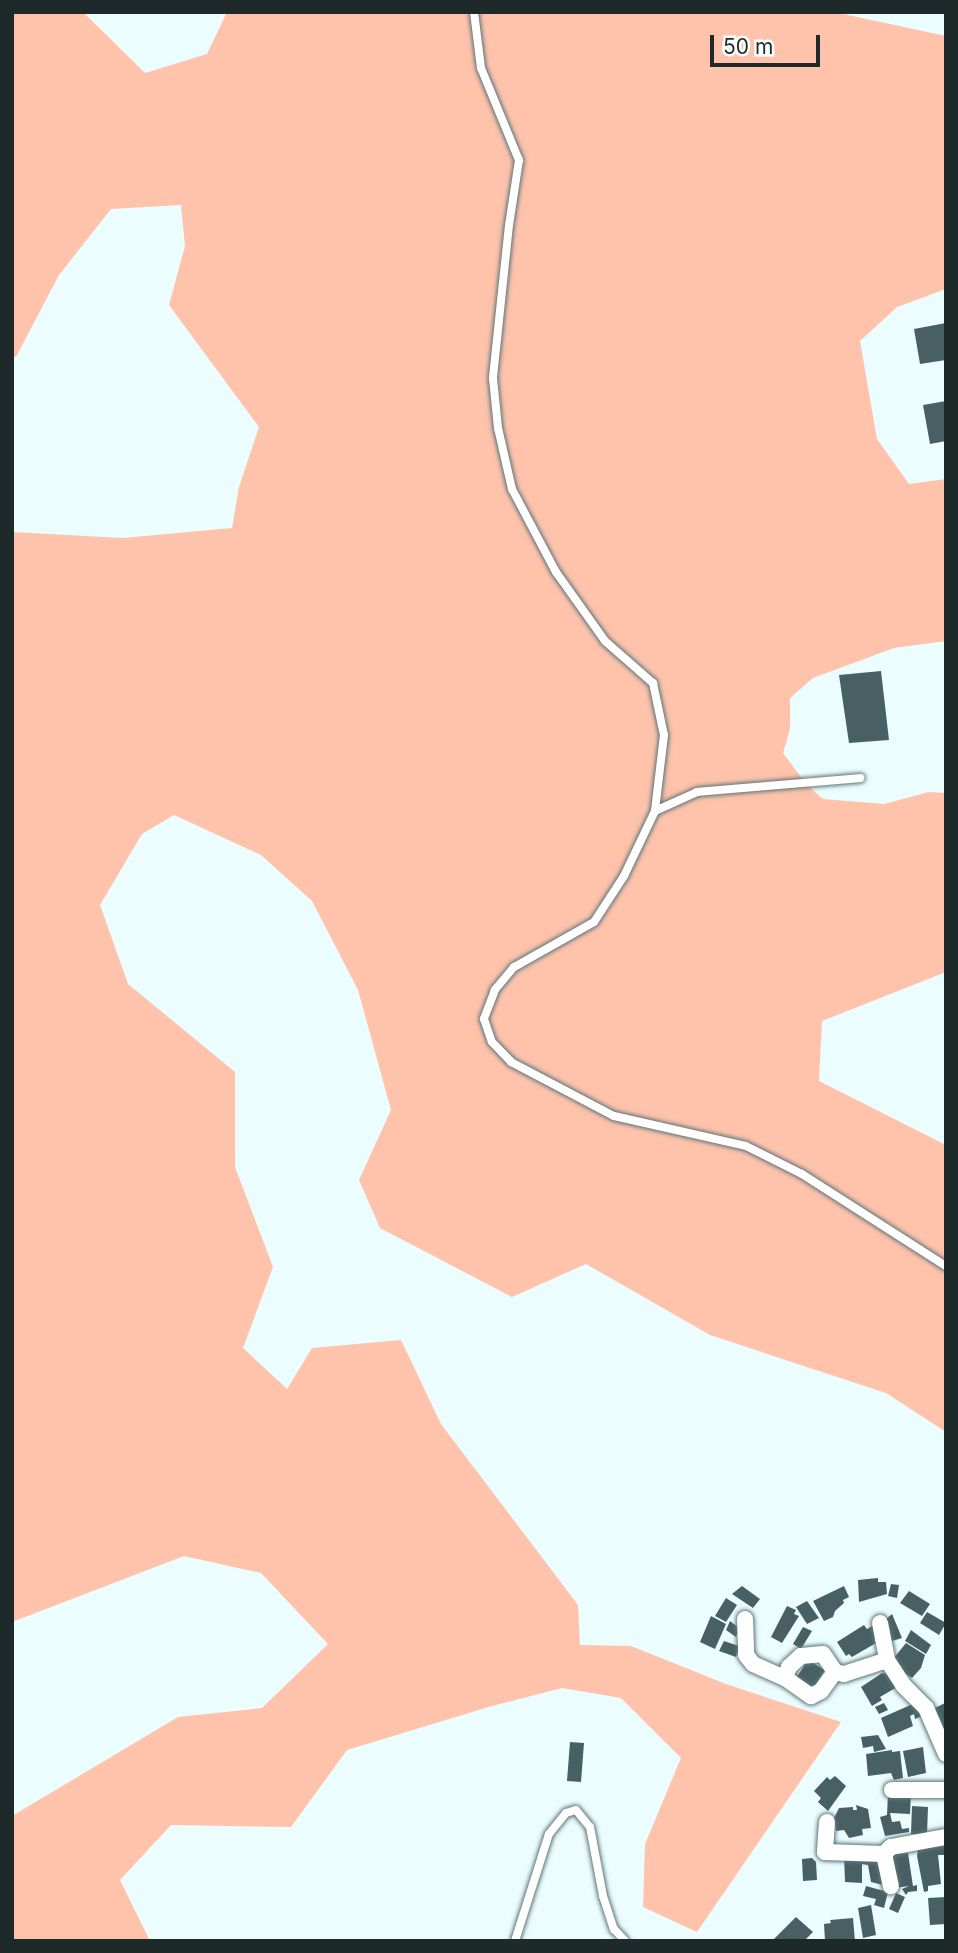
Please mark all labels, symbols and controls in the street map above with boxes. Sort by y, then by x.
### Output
scale bar [713,21,823,65]
text: 50 m [723,34,773,59]

